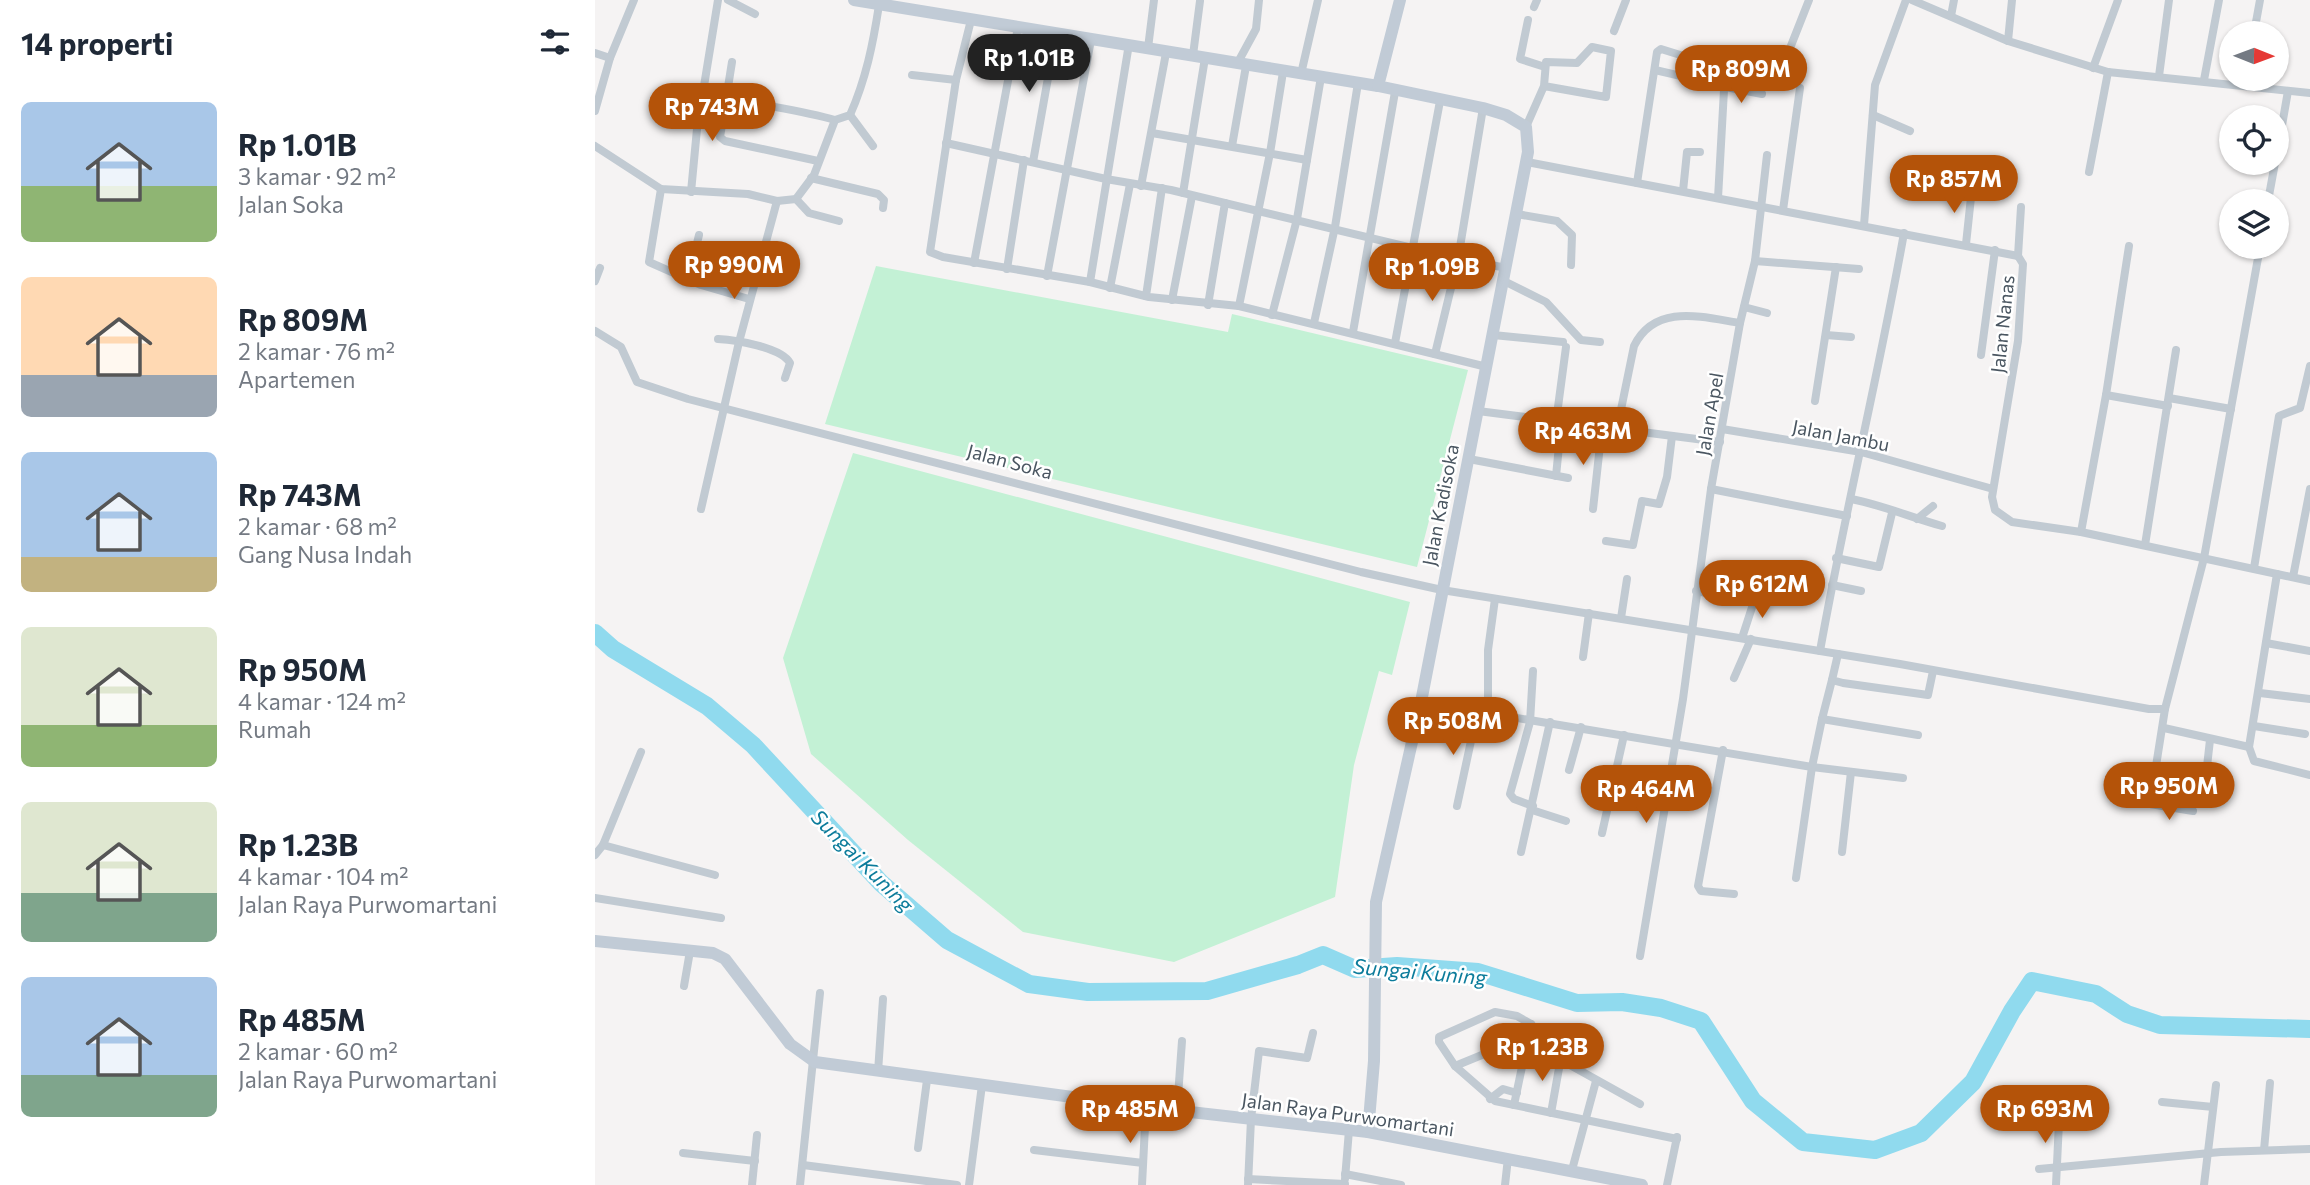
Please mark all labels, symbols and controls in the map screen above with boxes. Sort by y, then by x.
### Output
north arrow [2219,21,2289,91]
map controls [2219,21,2289,259]
icon: filters [536,23,574,61]
text: 14 properti [21,24,173,61]
pin: Rp 1.01B [957,34,1101,94]
text: Rp 1.01B [983,43,1075,71]
pin: Rp 809M [1676,46,1806,105]
text: Rp 809M [1691,54,1791,82]
pin: Rp 743M [647,83,777,143]
text: Rp 743M [665,92,759,120]
button: locate [2219,105,2289,175]
text: Rp 1.01B [238,125,357,162]
icon: home [77,130,161,214]
pin: Rp 857M [1889,156,2019,215]
text: 3 kamar · 92 m² [238,162,396,190]
text: Rp 857M [1906,164,2002,192]
button: layers [2219,189,2289,259]
text: Jalan Soka [238,190,344,218]
pin: Rp 990M [669,242,799,301]
pin: Rp 1.09B [1360,244,1504,303]
text: Rp 990M [684,250,784,278]
text: Rp 1.09B [1385,252,1479,280]
street label: Jalan Nanas [1985,274,2019,374]
text: Rp 809M [238,300,368,337]
icon: home [77,305,161,389]
text: 2 kamar · 76 m² [238,337,395,365]
text: Apartemen [238,365,355,393]
street label: Jalan Apel [1690,371,1728,457]
pin: Rp 463M [1518,407,1648,467]
street label: Jalan Jambu [1790,414,1892,456]
text: Rp 463M [1534,416,1632,444]
street label: Jalan Soka [965,439,1055,483]
street label: Jalan Kadisoka [1417,442,1463,568]
text: Rp 743M [238,475,362,512]
icon: home [77,480,161,564]
text: 2 kamar · 68 m² [238,512,397,540]
text: Gang Nusa Indah [238,540,412,568]
pin: Rp 612M [1697,560,1827,620]
text: Rp 612M [1715,569,1809,597]
text: Rp 950M [238,650,367,687]
icon: home [77,655,161,739]
text: 4 kamar · 124 m² [238,687,406,715]
pin: Rp 508M [1388,698,1518,757]
text: Rp 508M [1404,706,1503,734]
text: Rumah [238,715,311,743]
pin: Rp 950M [2104,762,2234,822]
pin: Rp 464M [1581,766,1711,825]
text: Rp 950M [2120,771,2218,799]
text: Rp 464M [1597,774,1695,802]
water label: Sungai Kuning [807,804,920,917]
text: Rp 1.23B [238,825,358,862]
icon: home [77,830,161,914]
text: 4 kamar · 104 m² [238,862,409,890]
text: Jalan Raya Purwomartani [238,890,497,918]
water label: Sungai Kuning [1352,953,1489,989]
text: Rp 485M [238,1000,366,1037]
icon: home [77,1005,161,1089]
pin: Rp 1.23B [1470,1024,1614,1083]
text: Rp 1.23B [1496,1032,1588,1060]
text: 2 kamar · 60 m² [238,1037,398,1065]
text: Jalan Raya Purwomartani [238,1065,497,1093]
pin: Rp 485M [1065,1086,1195,1145]
pin: Rp 693M [1980,1086,2110,1145]
street label: Jalan Raya Purwomartani [1240,1088,1456,1140]
text: Rp 485M [1081,1094,1179,1122]
text: Rp 693M [1996,1094,2094,1122]

